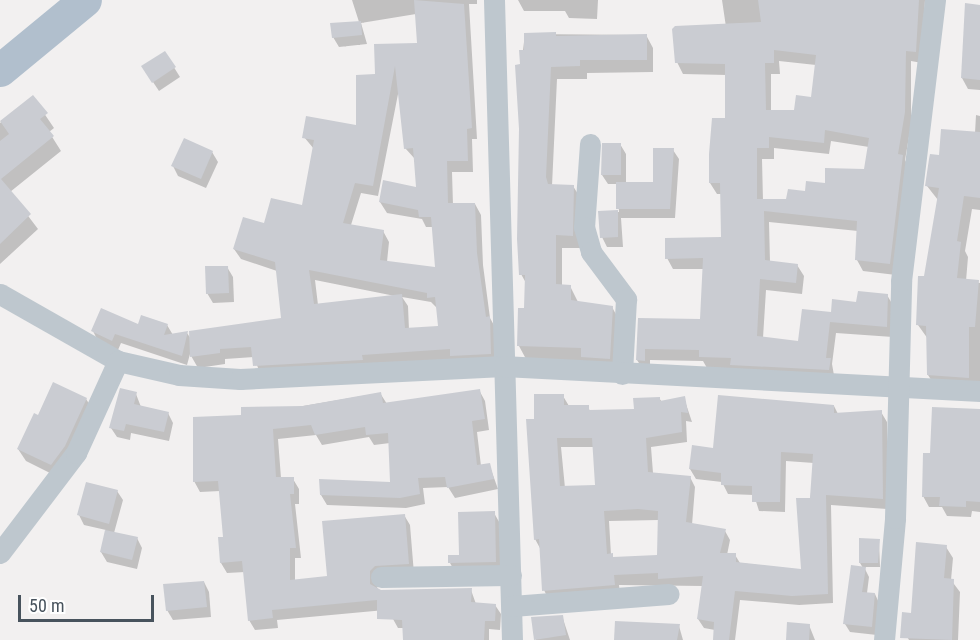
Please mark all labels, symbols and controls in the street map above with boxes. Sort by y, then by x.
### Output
scale bar [21,583,158,621]
text: 50 m [29,595,64,616]

